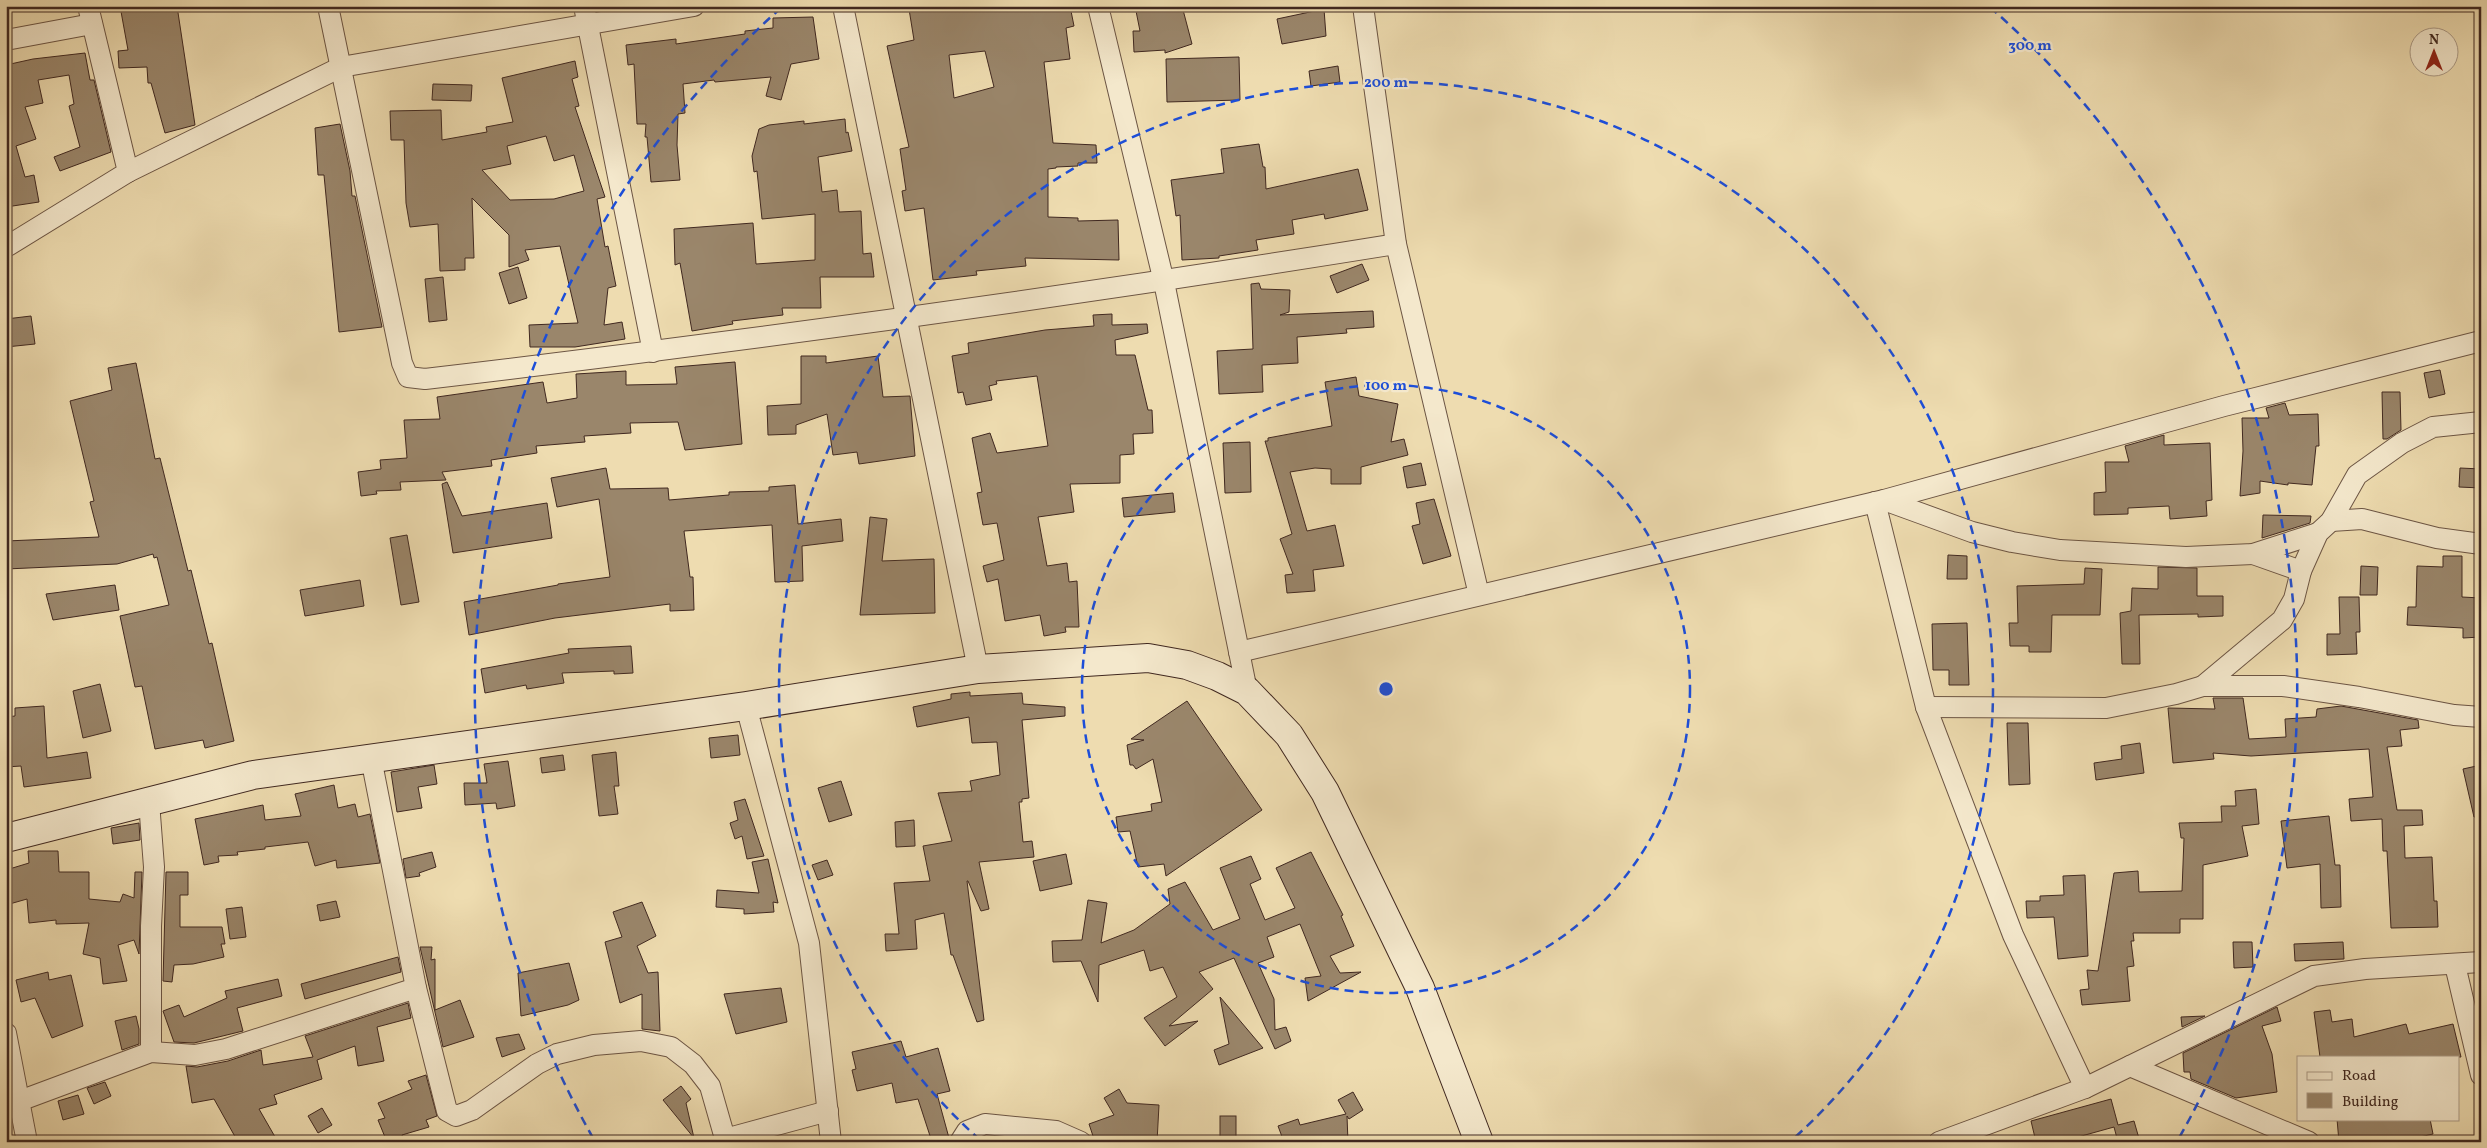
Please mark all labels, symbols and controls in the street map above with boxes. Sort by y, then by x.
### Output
north arrow [2410,28,2460,78]
text: N [2429,31,2439,50]
text: 300 m [2008,36,2052,57]
text: 200 m [1364,73,1408,94]
text: 100 m [1365,376,1408,397]
centre of rings [1377,680,1395,698]
legend [2297,1056,2460,1120]
text: Road [2342,1066,2376,1087]
text: Building [2342,1092,2399,1113]

